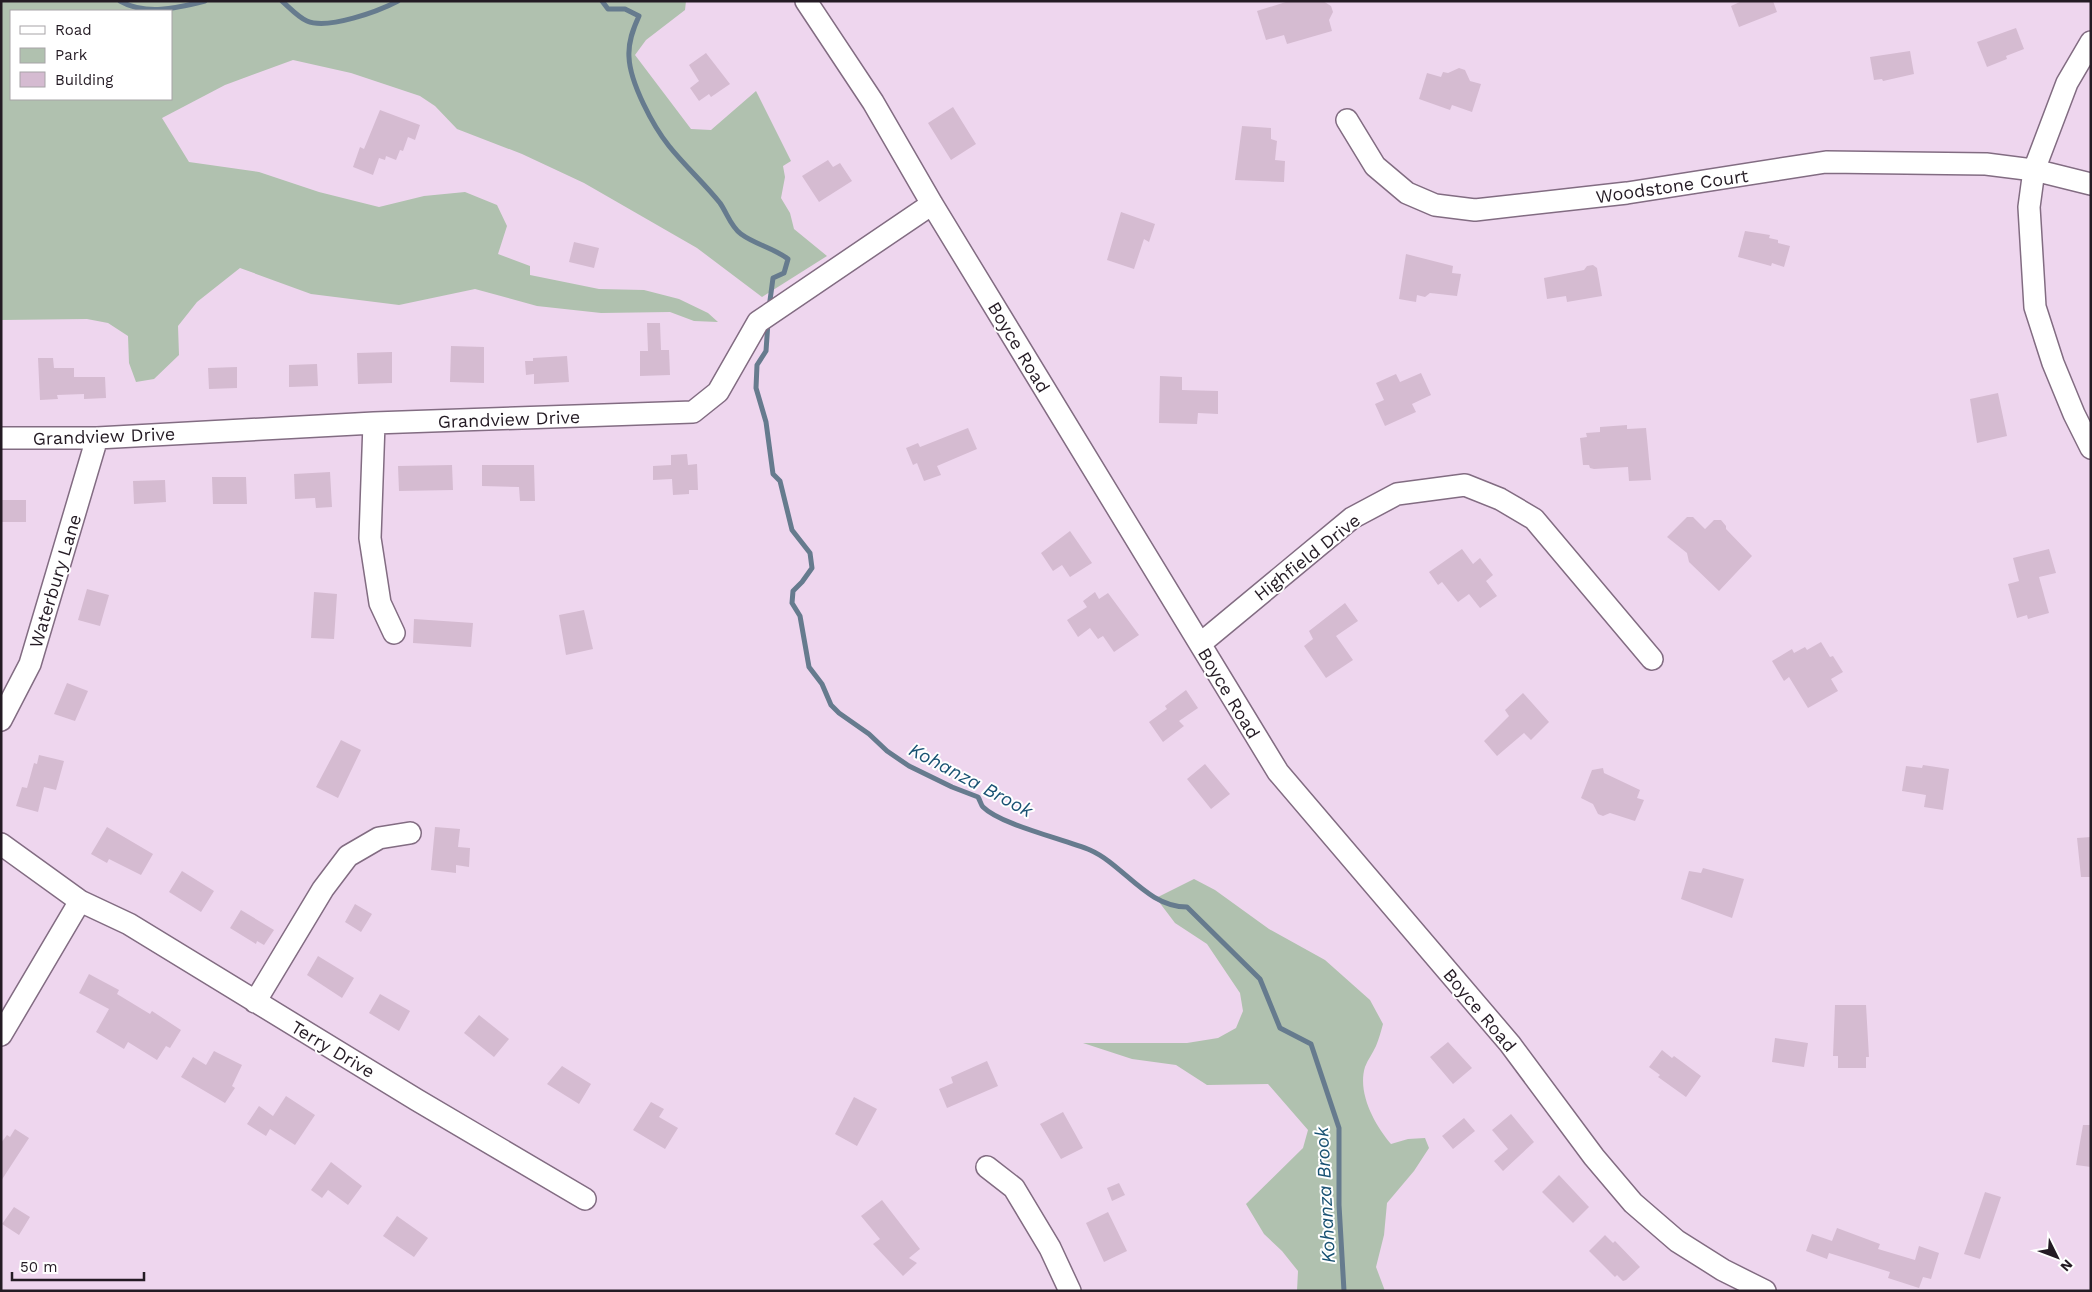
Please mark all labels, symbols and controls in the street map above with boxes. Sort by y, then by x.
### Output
legend [10,10,172,100]
text: Road [55,21,92,39]
text: Park [55,46,88,64]
text: Building [55,71,113,89]
street label: Woodstone Court [1594,165,1750,207]
street label: Boyce Road [984,298,1054,396]
street label: Grandview Drive [437,406,581,432]
street label: Grandview Drive [32,423,176,449]
street label: Highfield Drive [1250,509,1364,605]
street label: Waterbury Lane [25,512,85,650]
street label: Boyce Road [1194,644,1264,742]
water label: Kohanza Brook [905,738,1037,823]
street label: Boyce Road [1439,964,1521,1056]
street label: Terry Drive [287,1016,379,1082]
water label: Kohanza Brook [1310,1126,1340,1264]
north arrow [2032,1232,2082,1282]
scale bar [12,1250,145,1282]
text: N [2057,1256,2076,1275]
text: 50 m [20,1258,57,1276]

